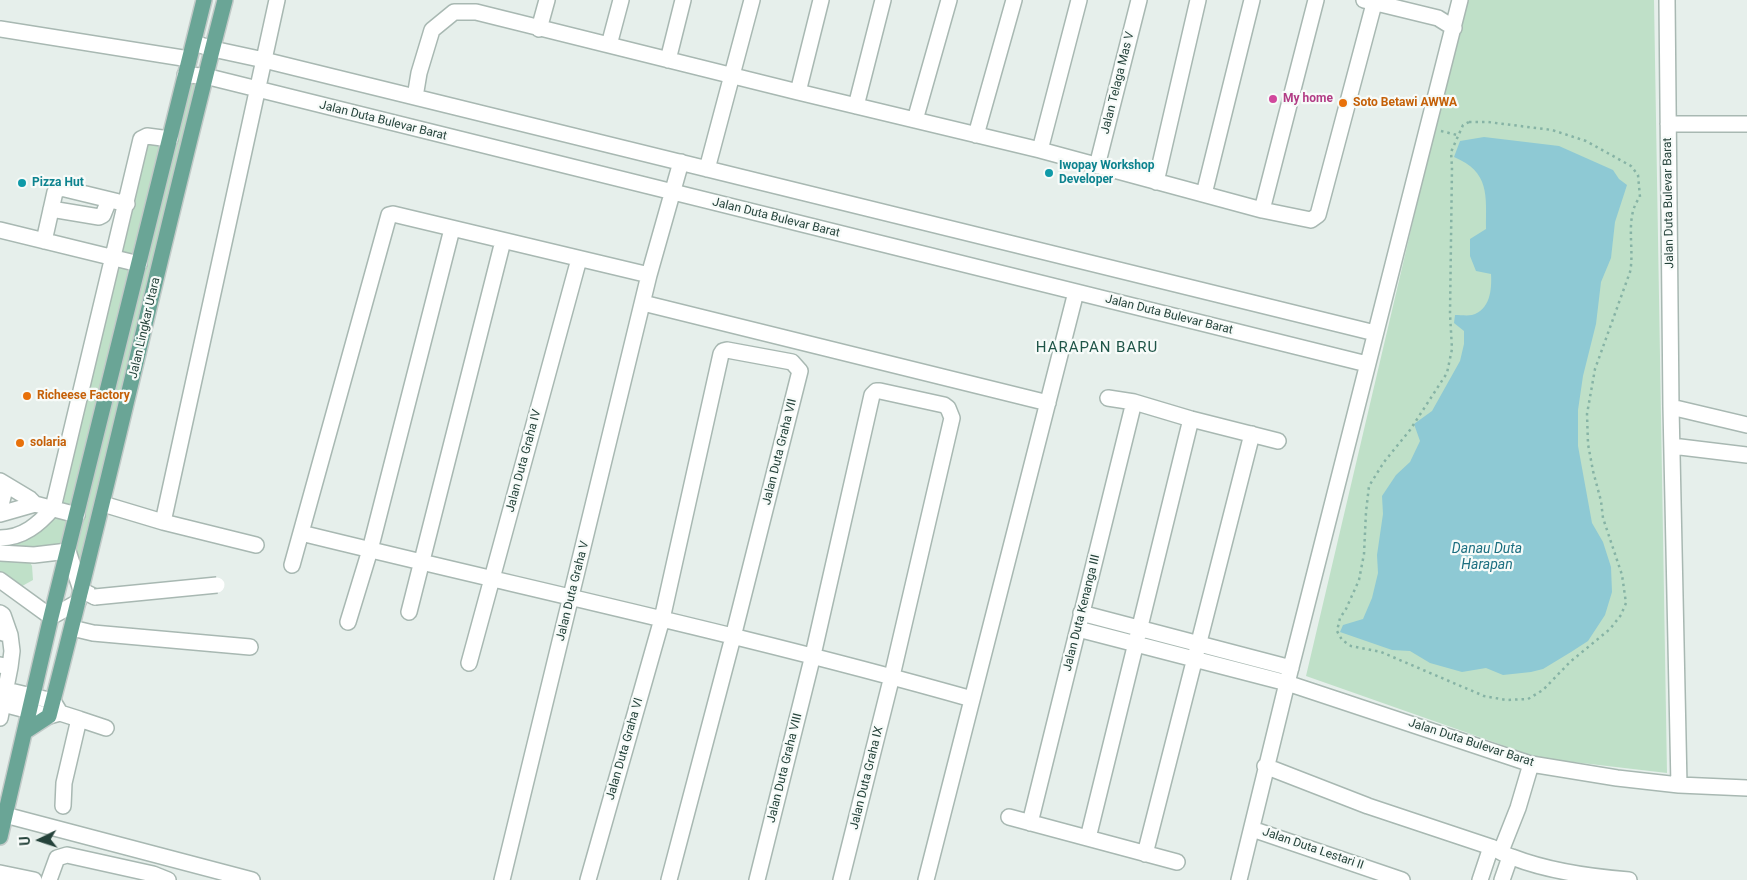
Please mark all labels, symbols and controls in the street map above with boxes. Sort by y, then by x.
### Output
street label: Jalan Telaga Mas V [1098,30,1138,136]
place label: My home [1283,92,1333,106]
marker: My home [1267,93,1279,105]
place label: Soto Betawi AWWA [1353,96,1457,110]
marker: Soto Betawi AWWA [1337,97,1349,109]
street label: Jalan Duta Bulevar Barat [318,98,448,144]
street label: Jalan Duta Bulevar Barat [1661,137,1677,269]
place label: Iwopay Workshop Developer [1059,159,1155,187]
marker: Iwopay Workshop Developer [1043,167,1055,179]
place label: Pizza Hut [32,176,84,190]
marker: Pizza Hut [16,177,28,189]
street label: Jalan Duta Bulevar Barat [711,195,841,241]
street label: Jalan Lingkar Utara [126,276,164,380]
street label: Jalan Duta Bulevar Barat [1104,292,1234,338]
district label: HARAPAN BARU [1034,339,1160,357]
place label: Richeese Factory [37,389,130,403]
marker: Richeese Factory [21,390,33,402]
street label: Jalan Duta Graha VII [760,397,800,507]
street label: Jalan Duta Graha IV [503,408,545,514]
place label: solaria [30,436,67,450]
marker: solaria [14,437,26,449]
street label: Jalan Duta Graha V [554,540,592,642]
water label: Danau Duta Harapan [1452,541,1522,574]
street label: Jalan Duta Kenanga III [1061,553,1103,673]
street label: Jalan Duta Graha VI [604,696,646,802]
street label: Jalan Duta Graha VIII [764,712,806,824]
street label: Jalan Duta Bulevar Barat [1406,716,1536,770]
street label: Jalan Duta Graha IX [847,725,887,831]
north arrow [15,815,65,865]
street label: Jalan Duta Lestari II [1261,825,1365,873]
text: U [17,836,33,846]

